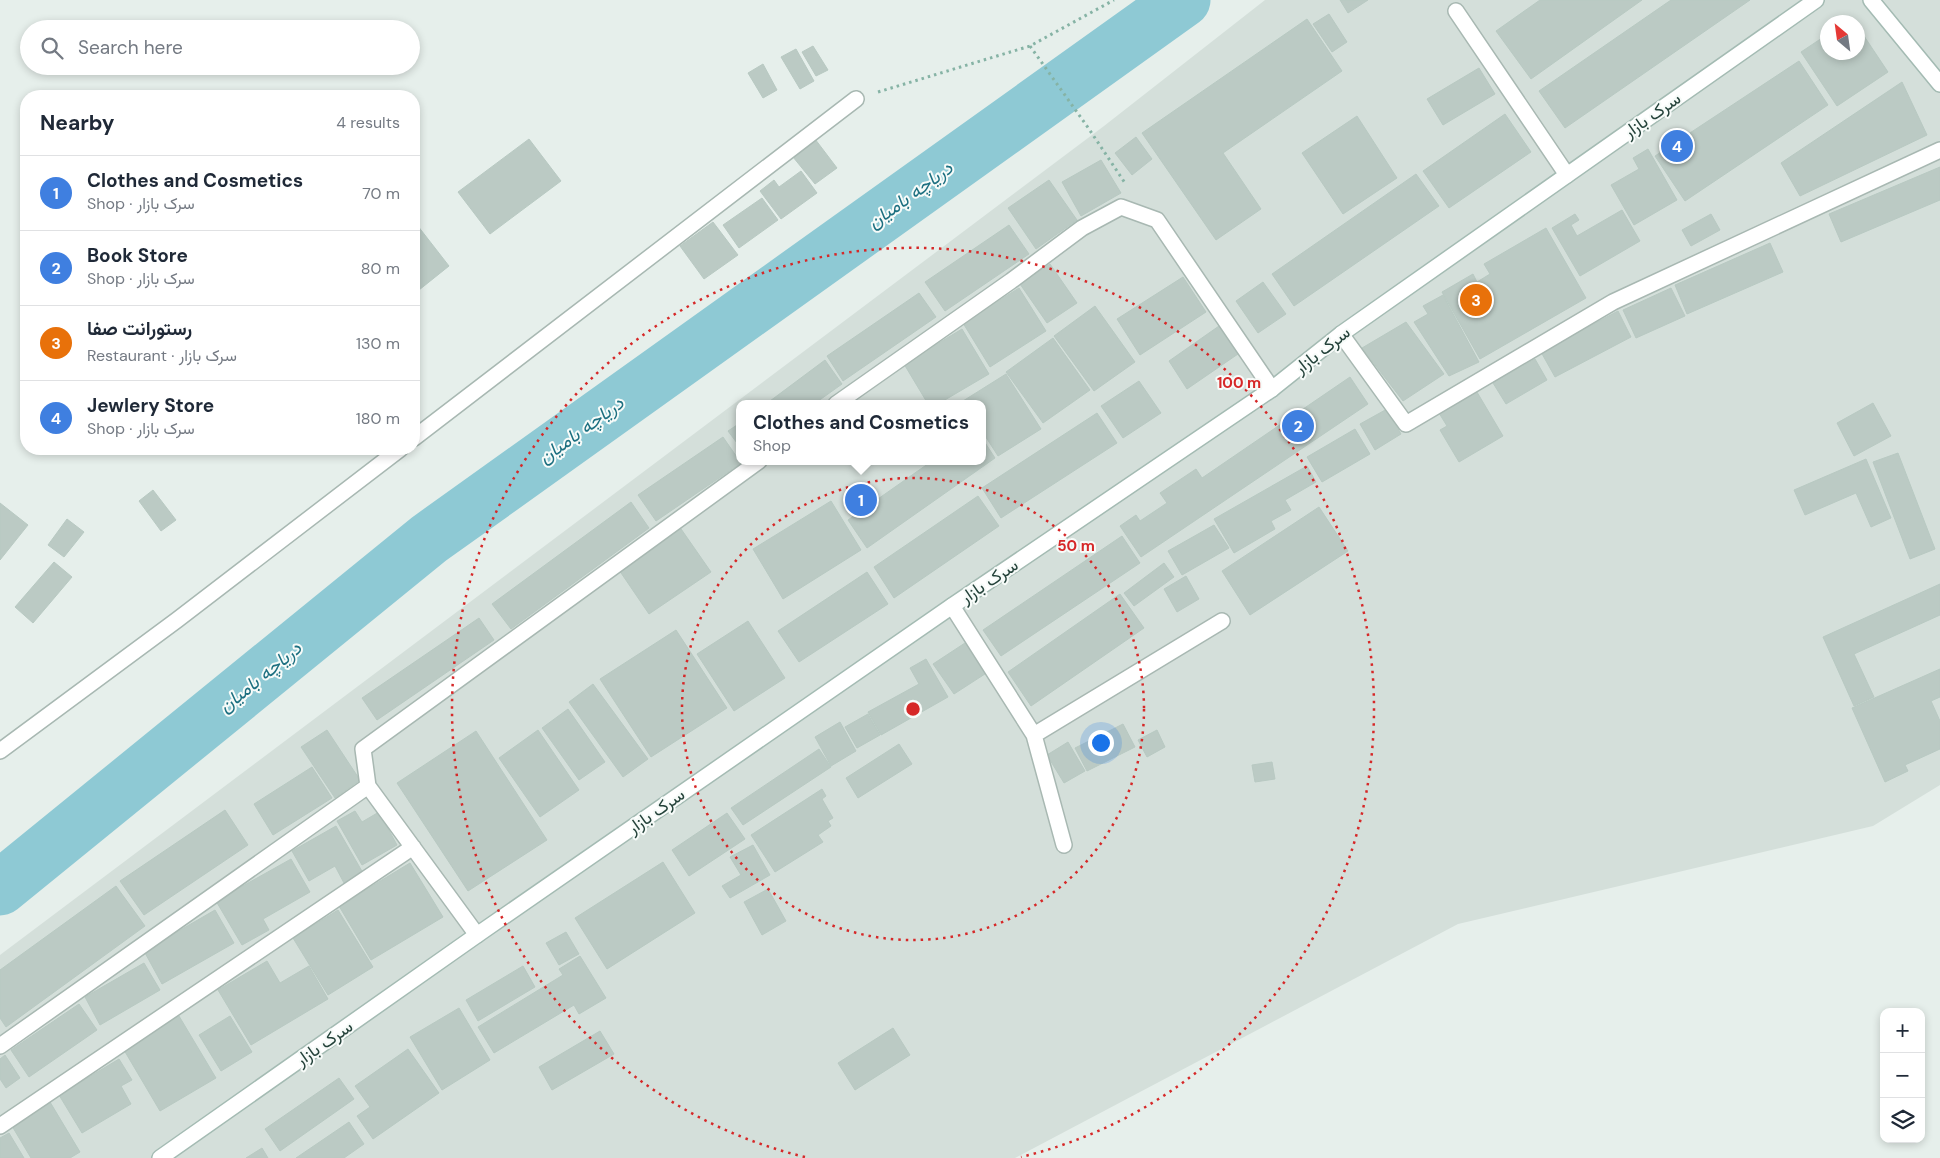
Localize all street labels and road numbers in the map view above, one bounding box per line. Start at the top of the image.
street label: سرک بازار [1618,86,1686,144]
street label: سرک بازار [1288,320,1355,380]
street label: سرک بازار [954,553,1023,610]
street label: سرک بازار [622,782,690,840]
street label: سرک بازار [290,1014,358,1072]

